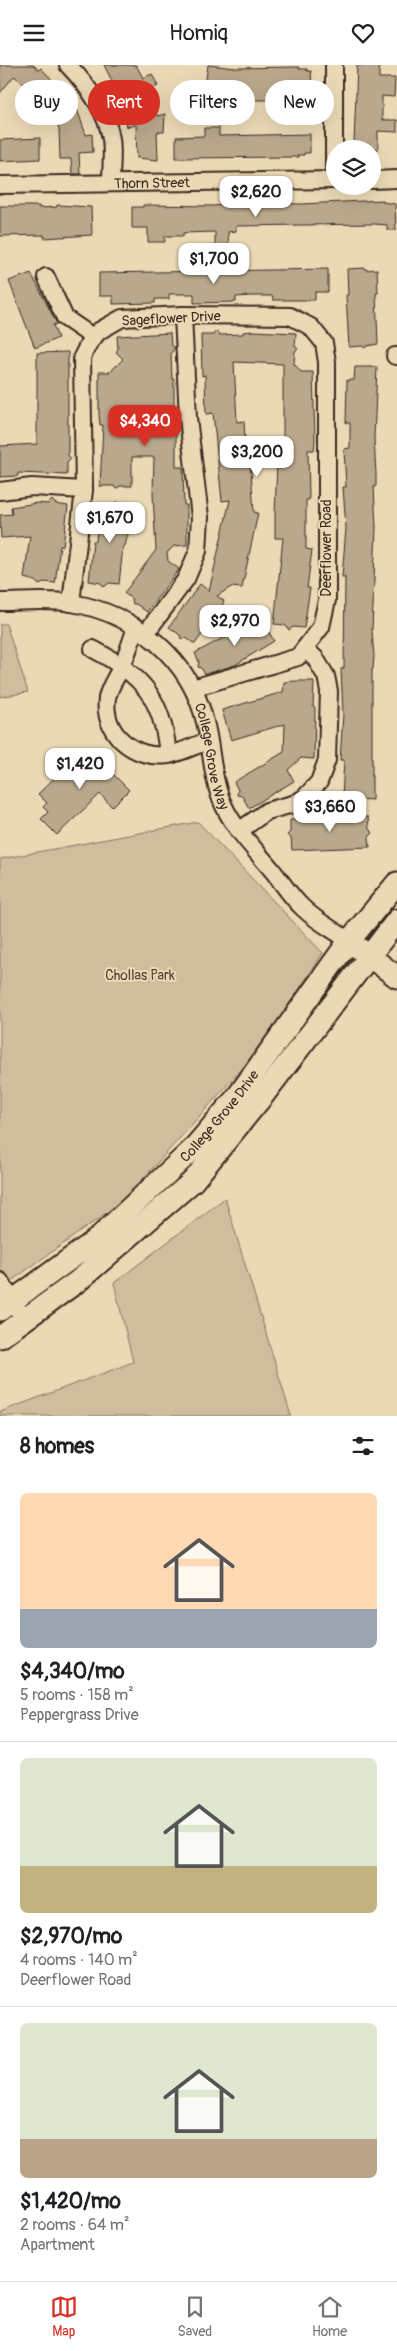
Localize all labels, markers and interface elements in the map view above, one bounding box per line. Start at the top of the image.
icon: menu [20,19,48,47]
text: Homiq [169,19,228,47]
icon: heart [349,19,377,47]
chip: Buy [15,80,78,125]
chip: Rent [88,80,160,125]
chip: Filters [170,80,255,125]
chip: New [265,80,334,125]
map controls [326,140,381,195]
button: layers [326,140,381,195]
street label: Thorn Street [114,174,190,192]
pin: $2,620 [215,175,297,218]
text: $2,620 [231,182,281,202]
pin: $1,700 [173,243,255,285]
text: $1,700 [189,249,239,269]
street label: Sageflower Drive [121,307,221,330]
pin: $4,340 [104,405,186,447]
text: $4,340 [119,411,171,431]
pin: $3,200 [216,435,298,478]
text: $3,200 [231,442,283,462]
street label: Deerflower Road [318,499,335,597]
pin: $1,670 [69,501,151,544]
text: $1,670 [86,508,134,528]
pin: $2,970 [194,605,276,647]
text: $2,970 [210,611,260,631]
street label: College Grove Way [191,701,232,813]
pin: $1,420 [39,747,121,790]
text: $1,420 [56,754,104,774]
pin: $3,660 [289,791,371,833]
text: $3,660 [304,797,356,817]
park label: Chollas Park [105,967,175,984]
street label: College Grove Drive [177,1067,263,1166]
icon: filters [349,1432,377,1460]
text: 8 homes [20,1433,94,1460]
icon: home [154,1525,244,1615]
text: $4,340/mo [20,1658,125,1685]
text: 5 rooms · 158 m² [20,1685,134,1705]
text: Peppergrass Drive [20,1705,139,1725]
icon: home [154,1791,244,1881]
text: $2,970/mo [20,1923,122,1950]
text: 4 rooms · 140 m² [20,1950,138,1970]
text: Deerflower Road [20,1970,131,1990]
icon: home [154,2056,244,2146]
text: $1,420/mo [20,2188,121,2215]
text: 2 rooms · 64 m² [20,2215,130,2235]
text: Apartment [20,2235,95,2255]
tab: Map [50,2293,78,2340]
tab: Saved [177,2293,212,2340]
tab: Home [312,2293,347,2340]

